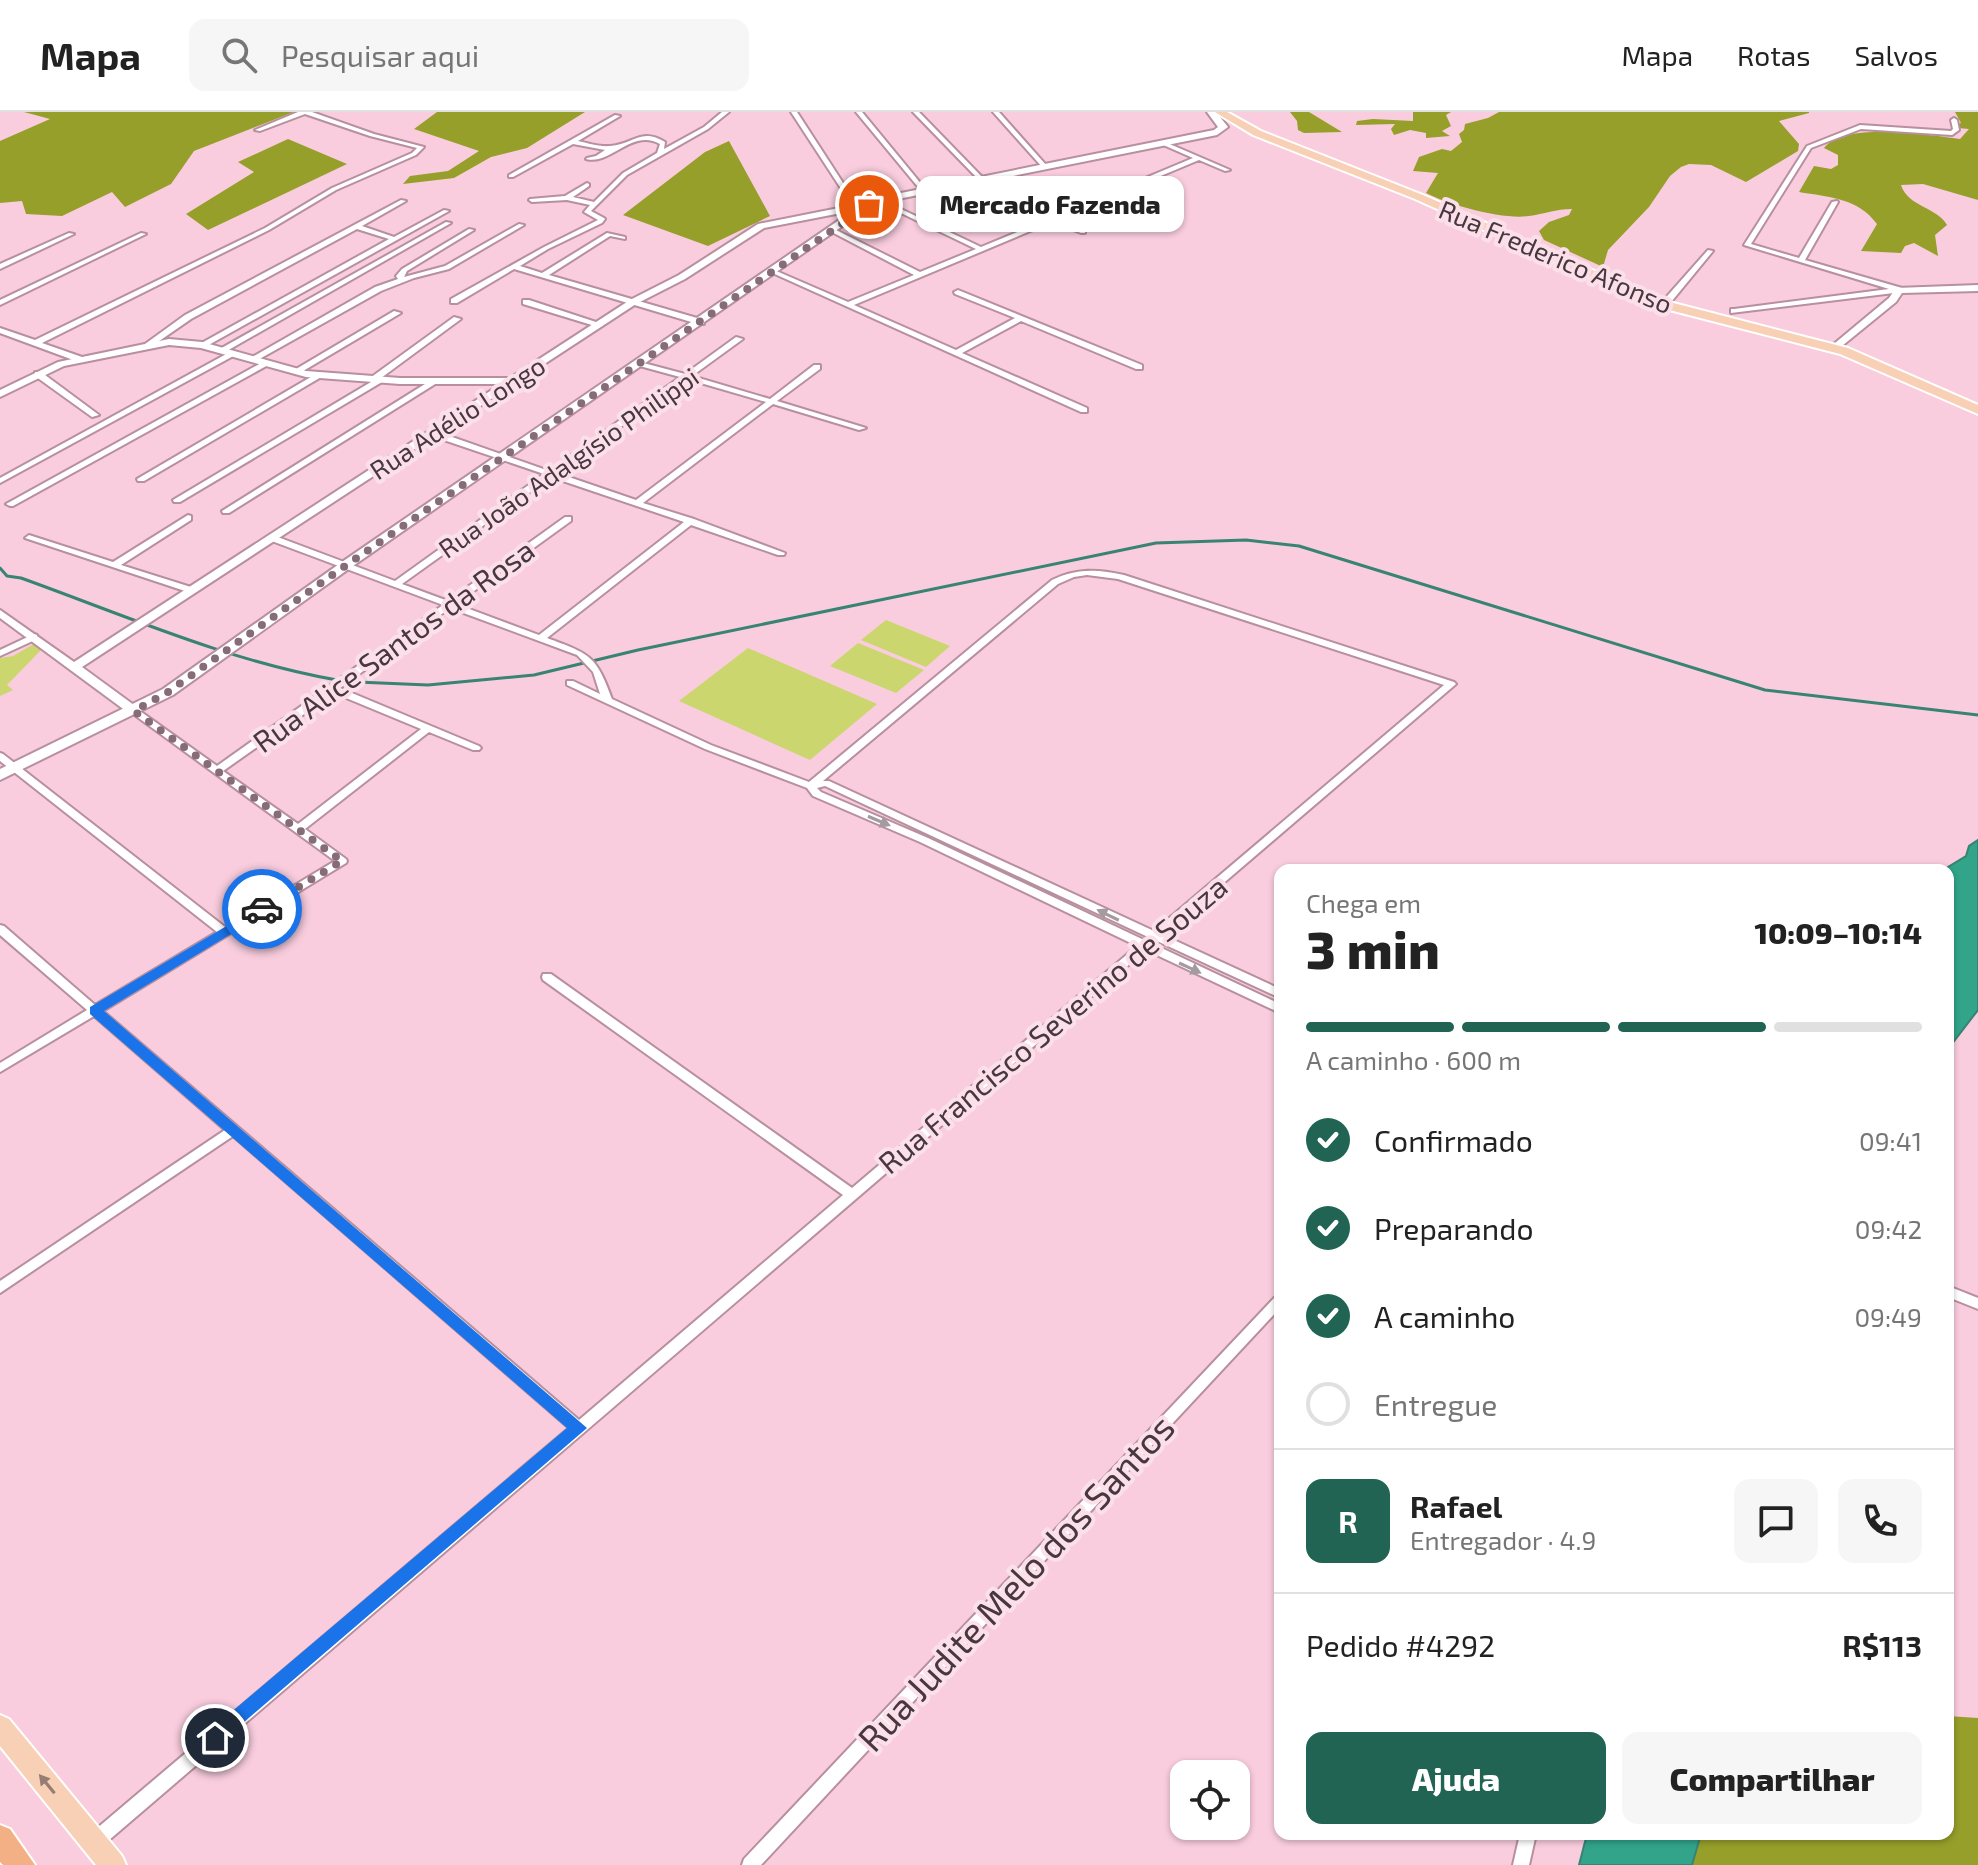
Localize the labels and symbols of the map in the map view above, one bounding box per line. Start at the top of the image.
pin [835,171,903,239]
callout: Mercado Fazenda [917,177,1185,233]
street label: Rua Frederico Afonso [1435,193,1677,319]
street label: Rua Adélio Longo [364,349,550,485]
street label: Rua João Adalgísio Philippi [432,360,704,564]
street label: Rua Alice Santos da Rosa [245,531,541,759]
one-way arrow [867,814,891,827]
street label: Rua Francisco Severino de Souza [870,868,1234,1180]
courier [222,869,302,949]
one-way arrow [1096,908,1119,921]
one-way arrow [1179,961,1202,975]
street label: Rua Judite Melo dos Santos [848,1405,1182,1759]
pin [181,1704,249,1772]
one-way arrow [39,1775,56,1795]

